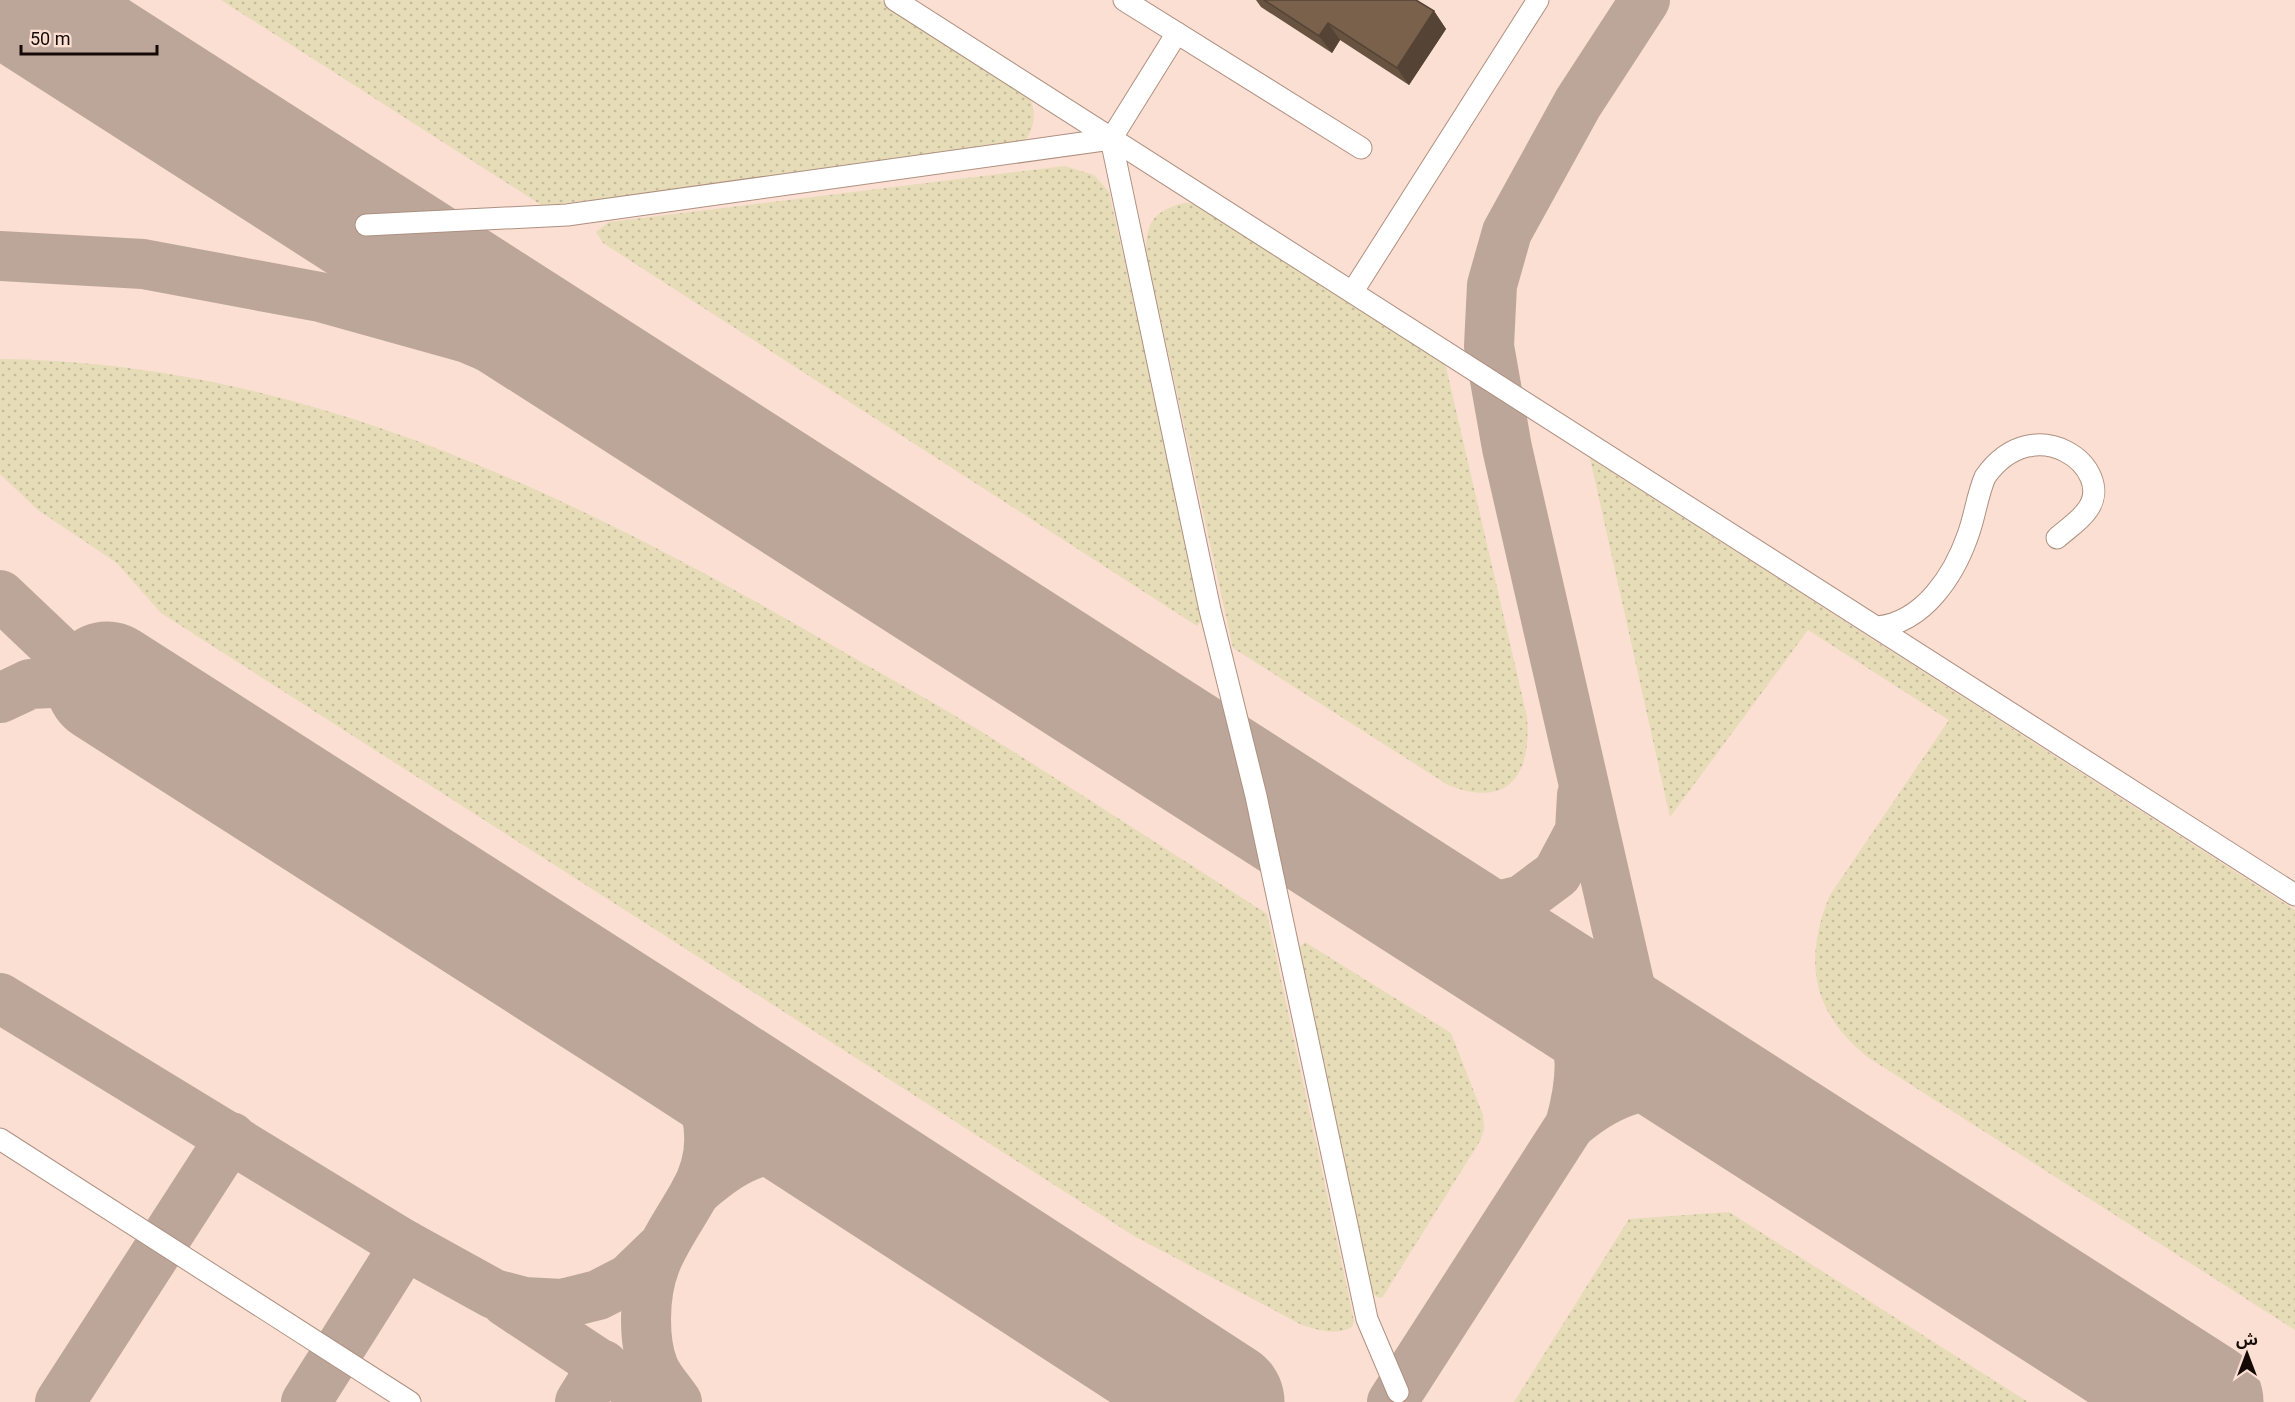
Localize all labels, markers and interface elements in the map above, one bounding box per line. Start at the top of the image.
scale bar [21,18,158,56]
text: 50 m [30,28,70,49]
north arrow [2217,1324,2277,1384]
text: ش [2236,1330,2258,1349]

